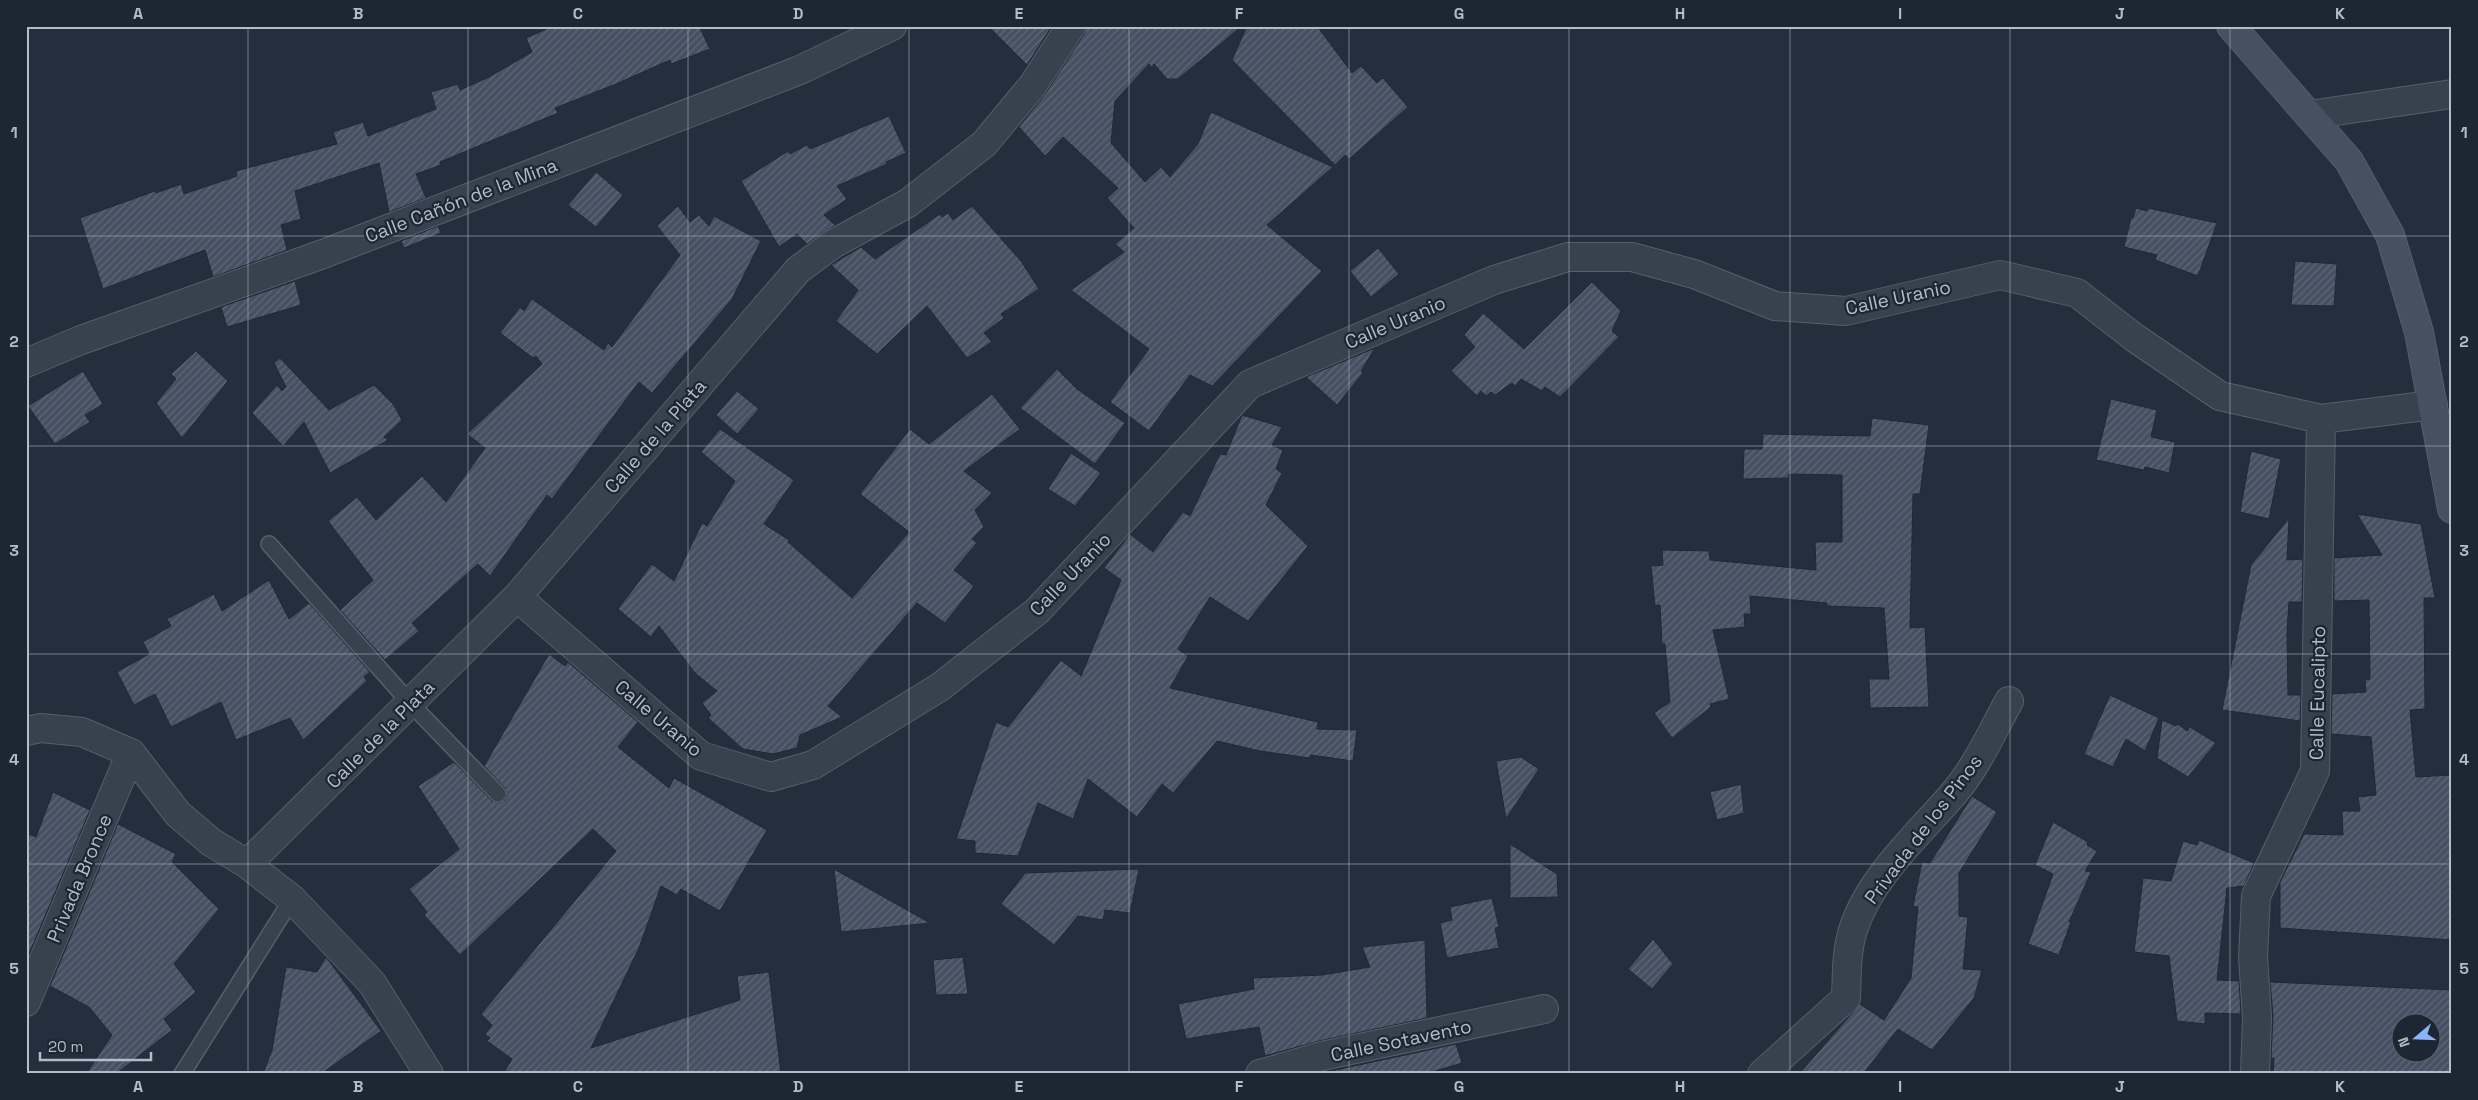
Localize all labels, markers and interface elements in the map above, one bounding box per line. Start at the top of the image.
text: A [133,3,143,24]
text: B [353,3,363,24]
text: C [573,3,583,24]
text: D [793,3,803,24]
text: E [1015,3,1024,24]
text: F [1235,3,1244,24]
text: G [1454,3,1464,24]
text: H [1675,3,1685,24]
text: I [1898,3,1902,24]
text: J [2115,3,2125,24]
text: K [2335,3,2345,24]
text: 1 [10,122,18,143]
text: 1 [2460,122,2468,143]
street label: Calle Cañón de la Mina [361,152,561,249]
street label: Calle Uranio [1843,274,1953,321]
street label: Calle Uranio [1341,290,1449,355]
text: 2 [9,331,19,352]
text: 2 [2459,331,2469,352]
street label: Calle de la Plata [599,374,712,499]
street label: Calle Uranio [1024,527,1117,622]
text: 3 [9,540,19,561]
text: 3 [2459,540,2469,561]
street label: Calle Eucalipto [2304,626,2331,760]
street label: Calle Uranio [610,674,708,762]
street label: Calle de la Plata [321,675,440,794]
text: 4 [9,749,19,770]
street label: Privada de los Pinos [1859,749,1988,909]
text: 4 [2459,749,2469,770]
street label: Privada Bronce [41,810,118,946]
text: 5 [9,958,19,979]
text: 5 [2459,958,2469,979]
north arrow [2390,1012,2440,1062]
street label: Calle Sotavento [1328,1013,1474,1068]
scale bar [40,1030,151,1062]
text: N [2394,1035,2414,1050]
text: 20 m [48,1037,83,1056]
text: A [133,1076,143,1097]
text: B [353,1076,363,1097]
text: C [573,1076,583,1097]
text: D [793,1076,803,1097]
text: E [1015,1076,1024,1097]
text: F [1235,1076,1244,1097]
text: G [1454,1076,1464,1097]
text: H [1675,1076,1685,1097]
text: I [1898,1076,1902,1097]
text: J [2115,1076,2125,1097]
text: K [2335,1076,2345,1097]

